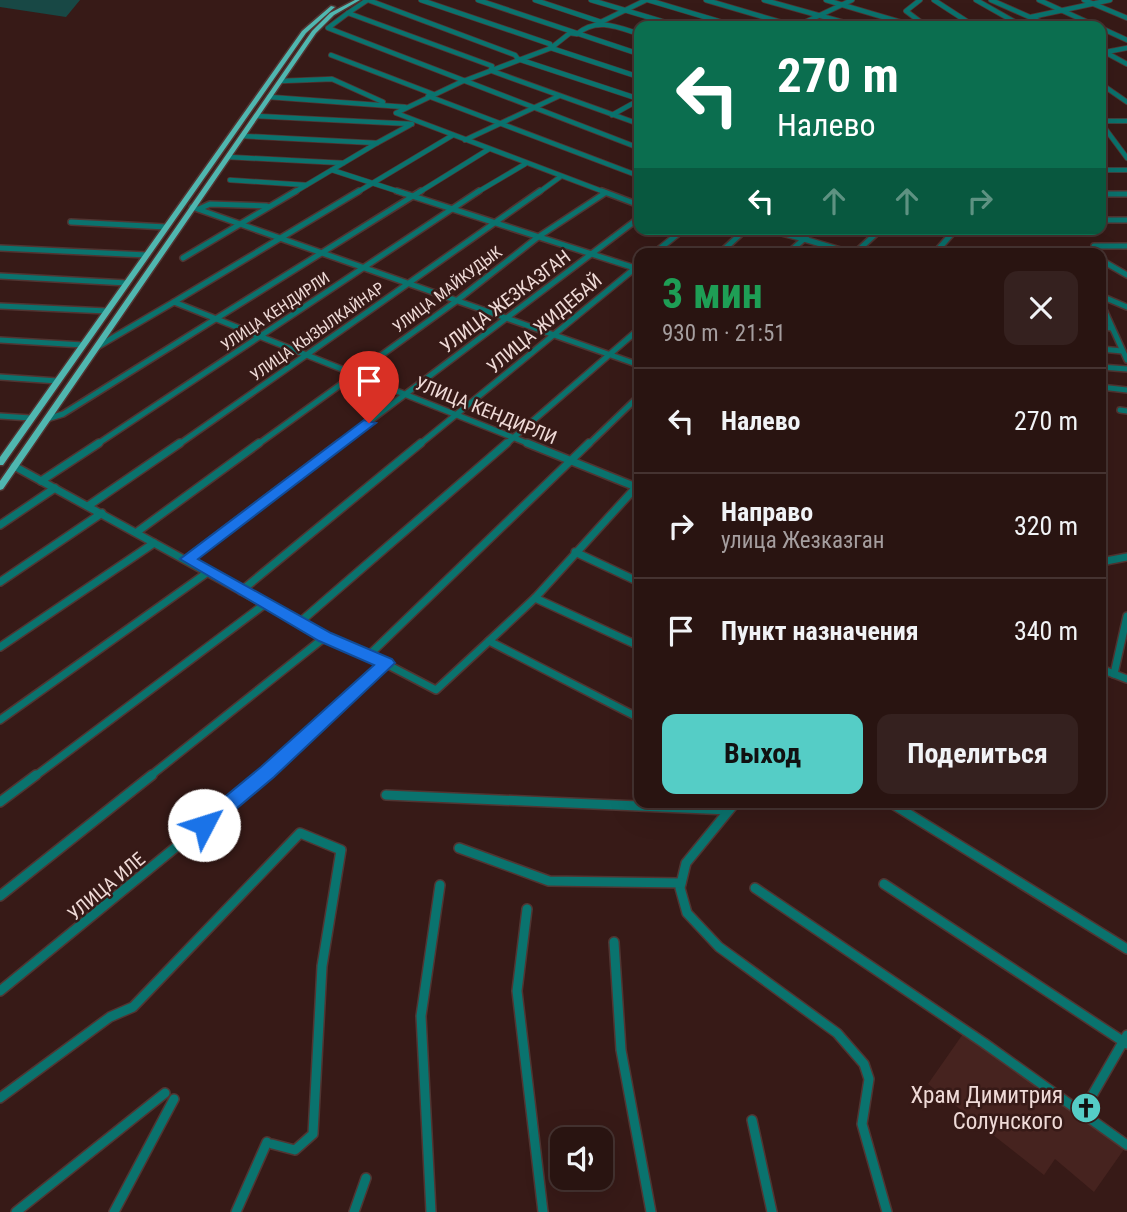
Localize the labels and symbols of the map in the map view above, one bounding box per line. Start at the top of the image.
street label: УЛИЦА МАЙКУДЫК [389,242,506,337]
street label: УЛИЦА ЖЕЗКАЗГАН [436,245,575,358]
street label: УЛИЦА КЕНДИРЛИ [217,268,333,355]
street label: УЛИЦА ЖИДЕБАЙ [482,269,607,378]
street label: УЛИЦА КЫЗЫЛКАЙНАР [247,278,388,385]
pin [339,351,399,423]
street label: УЛИЦА КЕНДИРЛИ [412,372,560,449]
position arrow [167,788,241,862]
street label: УЛИЦА ИЛЕ [63,847,150,925]
place label: Храм Димитрия Солунского [910,1082,1063,1135]
church icon: Храм Димитрия Солунского [1069,1091,1103,1125]

